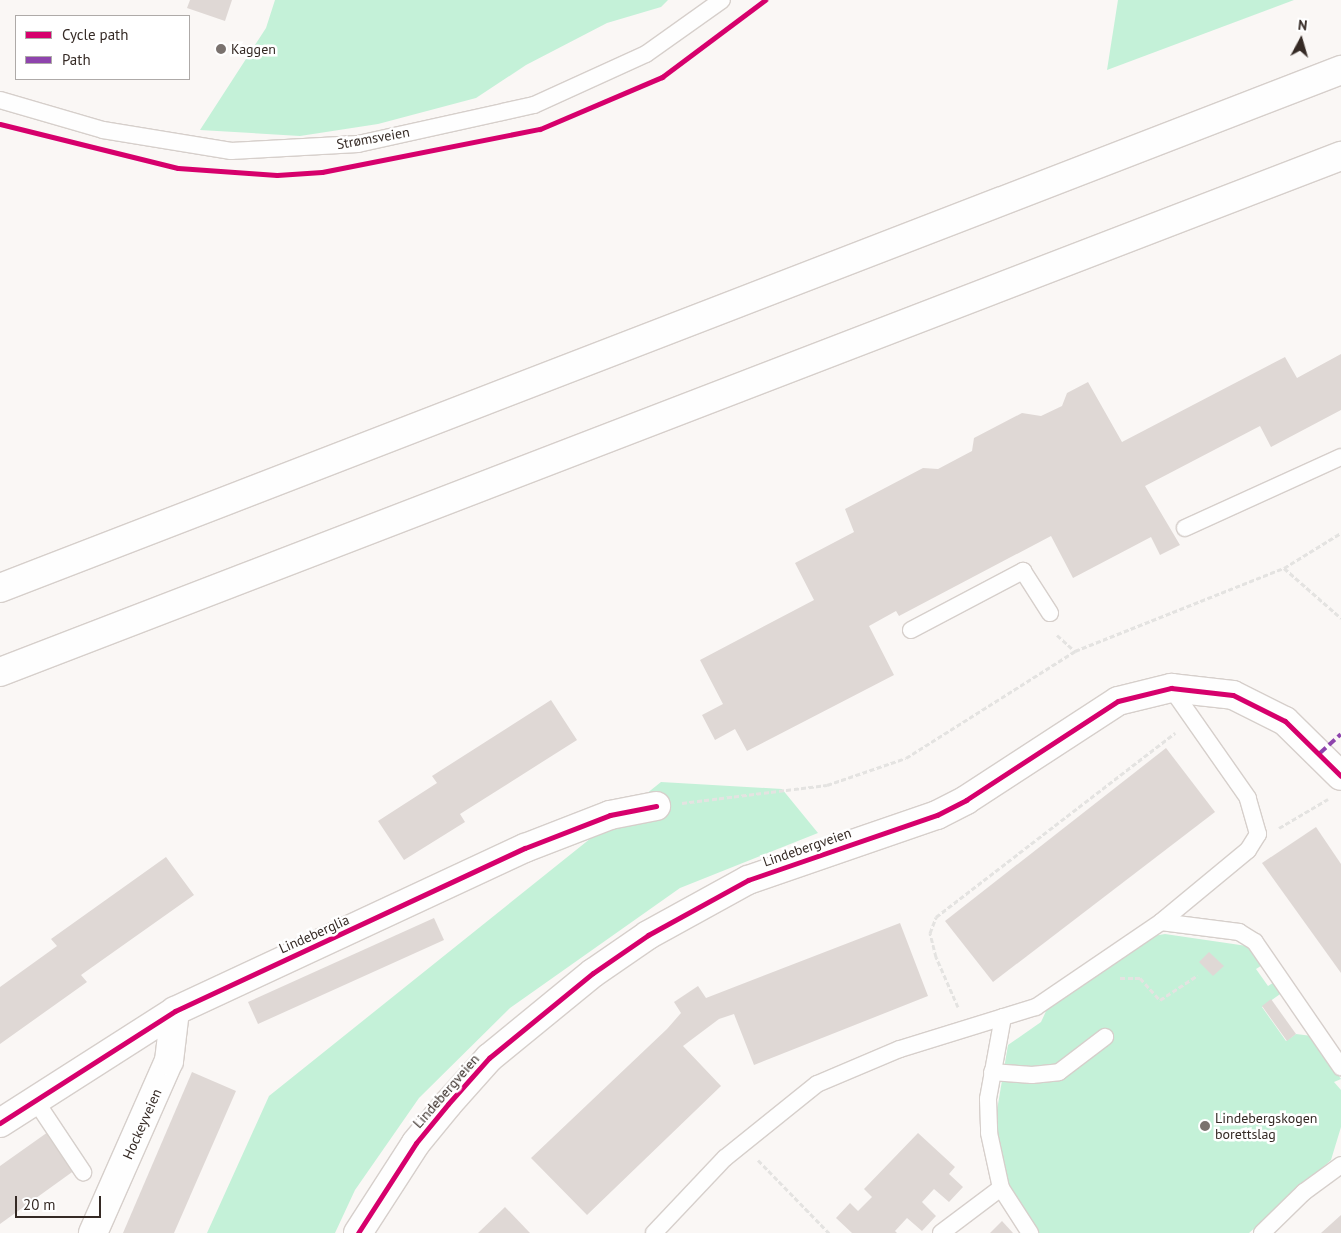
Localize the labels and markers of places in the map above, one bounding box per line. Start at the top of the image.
place label: Kaggen [231,41,276,57]
marker: Kaggen [215,43,227,55]
place label: Lindebergskogen borettslag [1215,1110,1317,1142]
marker: Lindebergskogen borettslag [1199,1120,1211,1132]

